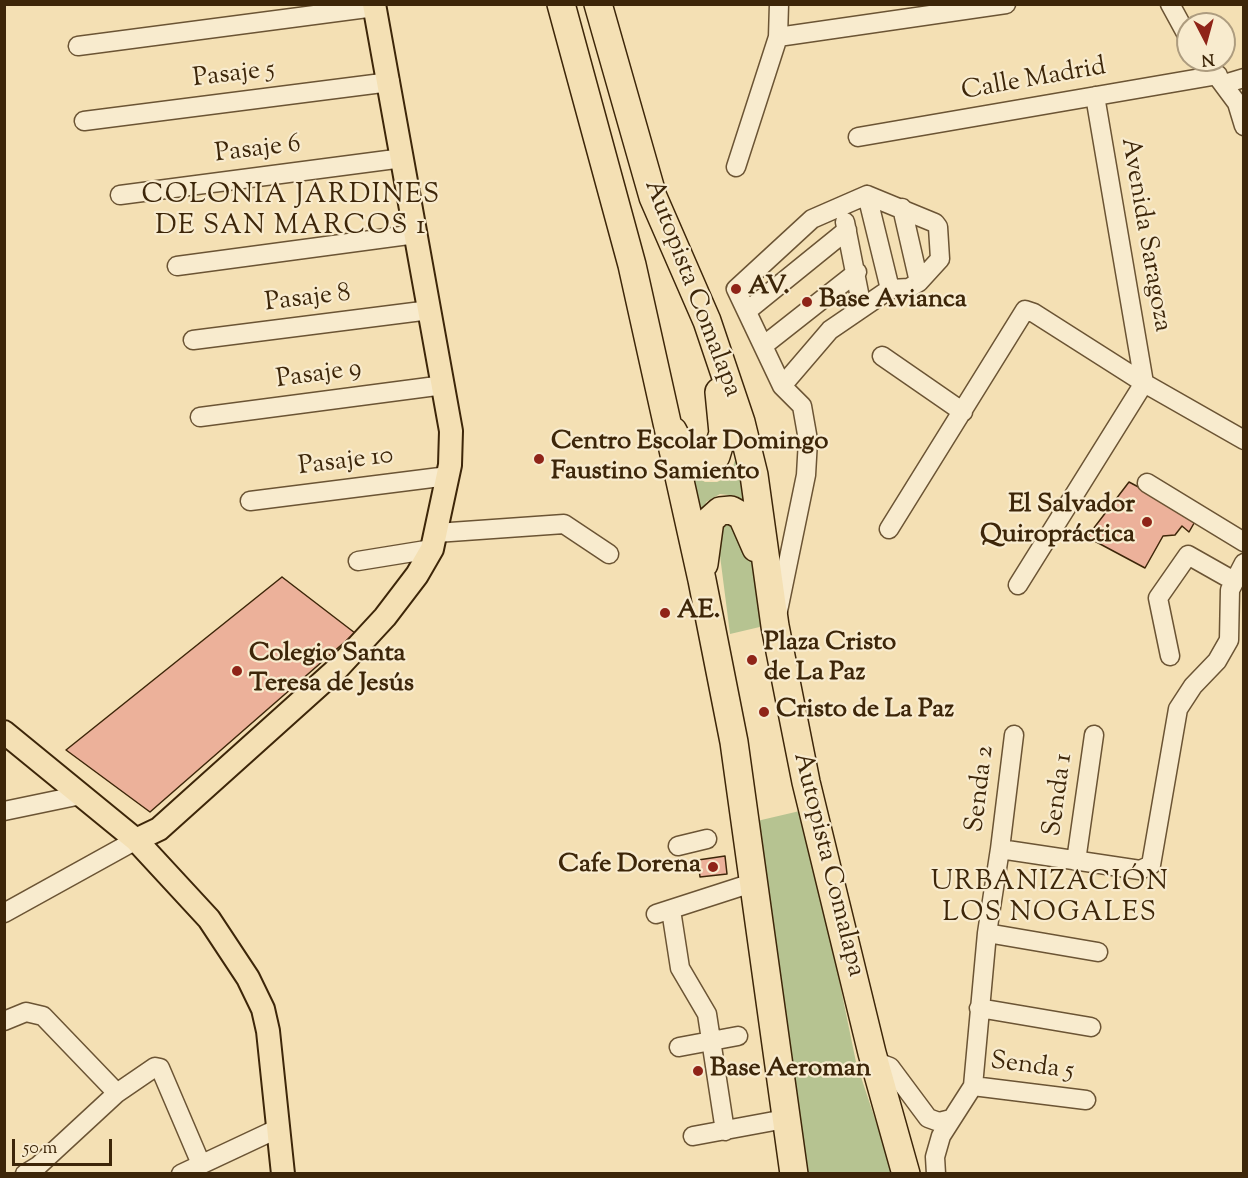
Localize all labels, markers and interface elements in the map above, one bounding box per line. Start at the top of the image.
north arrow [1176,12,1236,72]
text: N [1200,46,1215,71]
street label: Calle Madrid [959,53,1109,109]
street label: Pasaje 5 [191,56,277,96]
street label: Pasaje 6 [213,130,303,172]
street label: Avenida Saragoza [1112,135,1176,335]
street label: Autopista Comalapa [635,176,747,402]
district label: COLONIA JARDINES DE SAN MARCOS 1 [141,181,441,244]
place label: AV. [748,273,790,305]
street label: Pasaje 8 [263,279,353,321]
marker: AV. [729,282,743,296]
place label: Base Avianca [819,286,967,318]
marker: Base Avianca [800,295,814,309]
street label: Pasaje 9 [274,355,364,397]
place label: Centro Escolar Domingo Faustino Samiento [551,428,828,490]
street label: Pasaje 10 [297,442,395,484]
marker: Centro Escolar Domingo Faustino Samiento [532,452,546,466]
place label: El Salvador Quiropráctica [980,491,1135,552]
marker: El Salvador Quiropráctica [1140,515,1154,529]
place label: AE. [677,597,720,629]
marker: AE. [658,606,672,620]
place label: Plaza Cristo de La Paz [764,629,896,690]
place label: Colegio Santa Teresa de Jesús [249,640,414,702]
marker: Plaza Cristo de La Paz [745,653,759,667]
marker: Colegio Santa Teresa de Jesús [230,664,244,678]
place label: Cristo de La Paz [776,696,954,728]
marker: Cristo de La Paz [757,705,771,719]
street label: Senda 2 [961,744,1003,834]
street label: Autopista Comalapa [784,750,870,980]
street label: Senda 1 [1039,751,1081,839]
place label: Cafe Dorena [558,851,701,883]
marker: Cafe Dorena [706,860,720,874]
district label: URBANIZACIÓN LOS NOGALES [931,868,1169,931]
street label: Senda 5 [988,1047,1076,1089]
place label: Base Aeroman [710,1055,871,1087]
marker: Base Aeroman [691,1064,705,1078]
scale bar [15,1127,116,1165]
text: 50 m [23,1136,57,1162]

